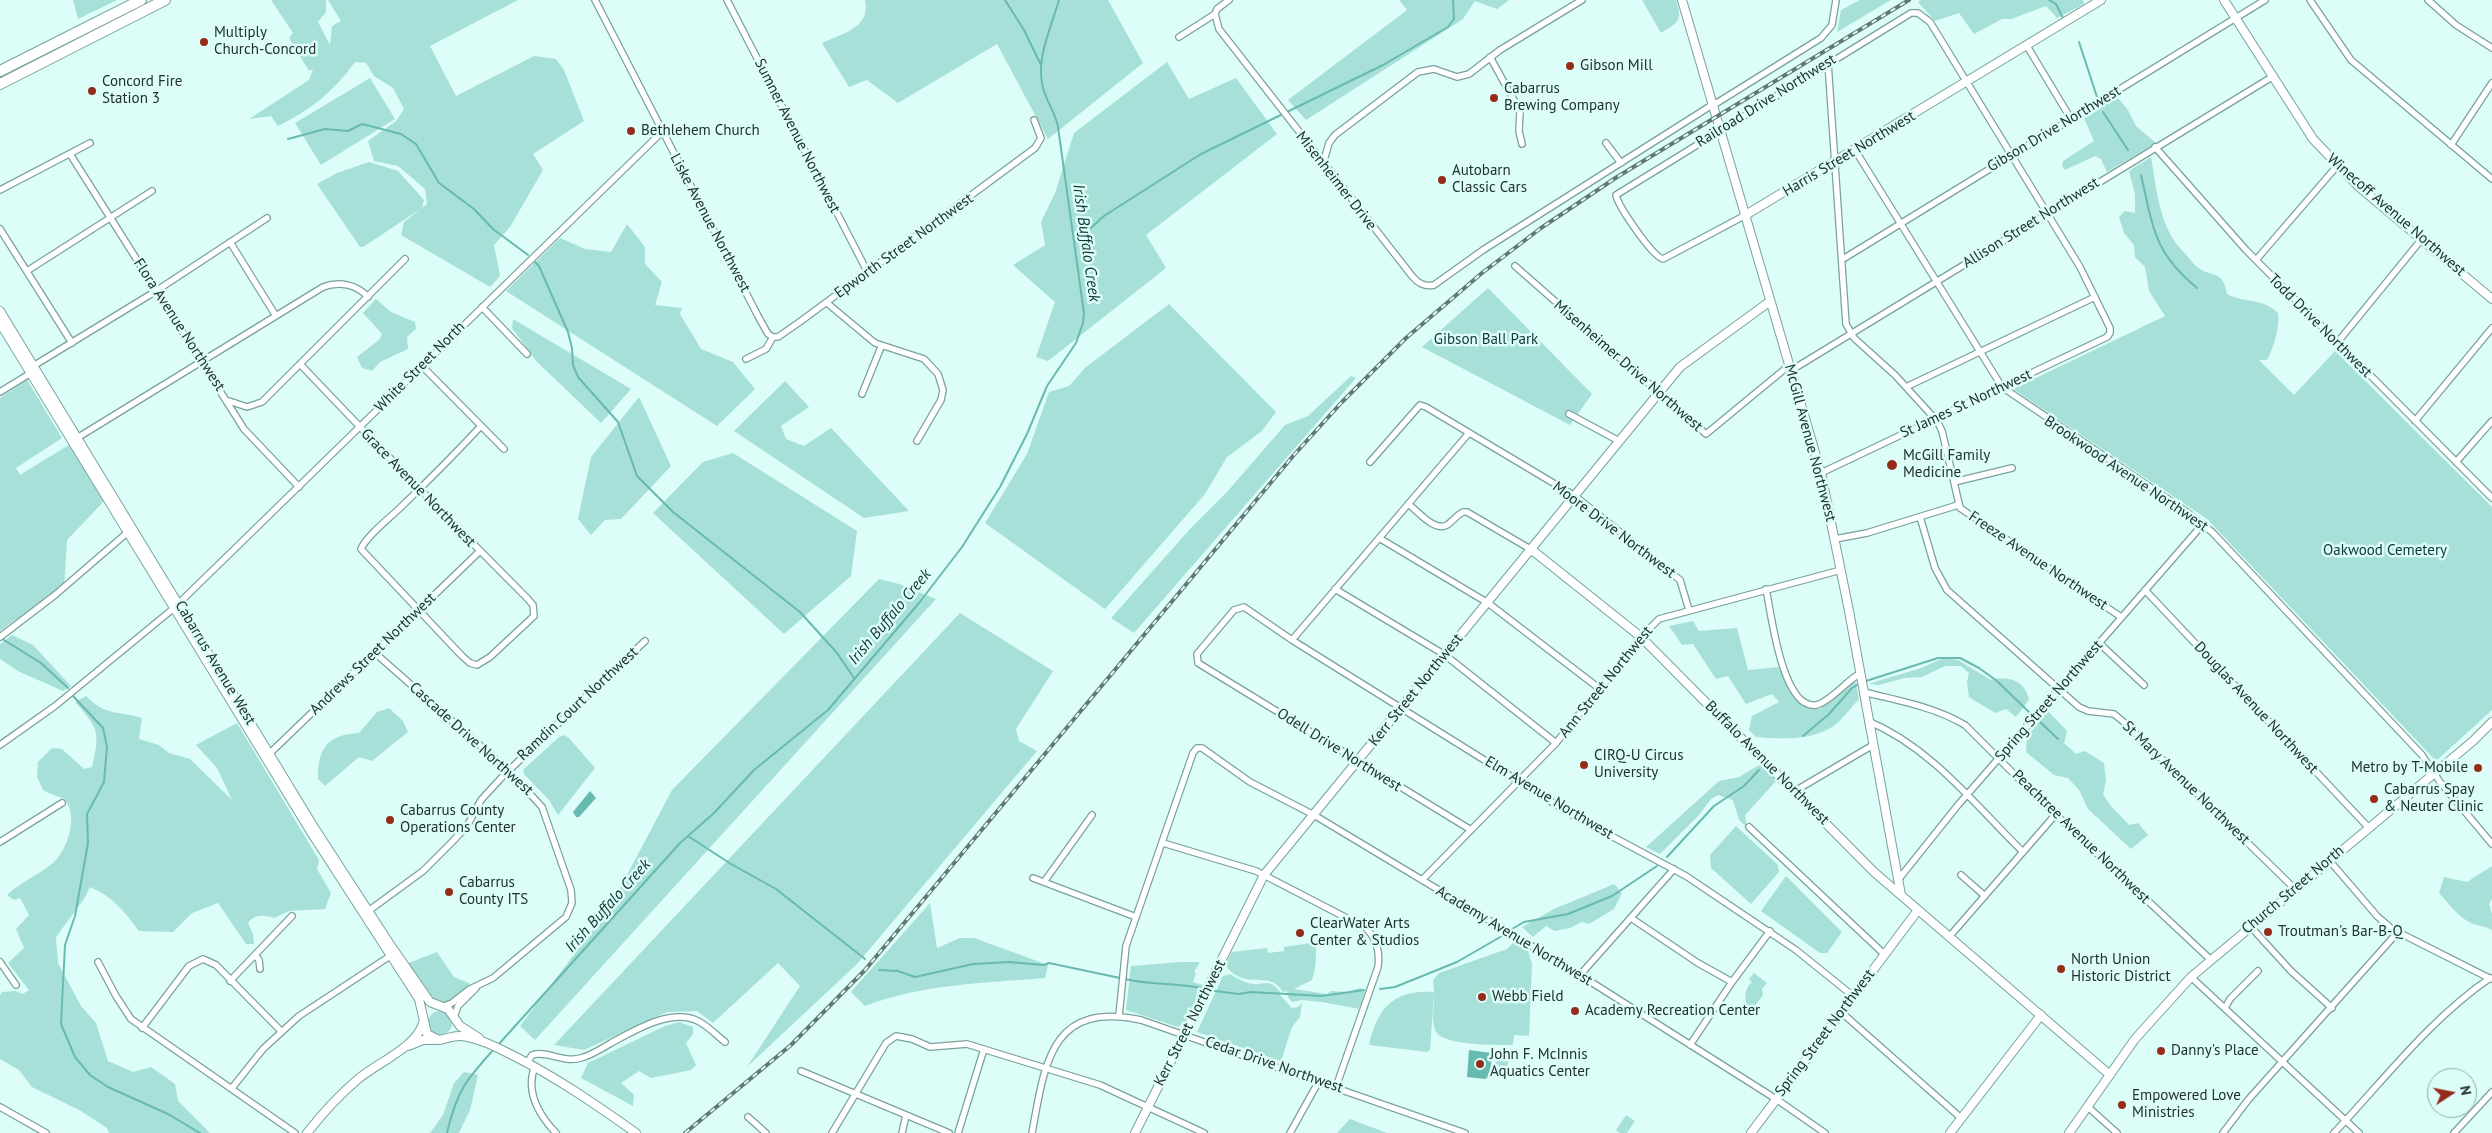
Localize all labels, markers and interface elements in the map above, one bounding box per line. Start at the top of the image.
place label: Multiply Church-Concord [214,24,316,59]
marker: Multiply Church-Concord [198,36,210,48]
street label: Railroad Drive Northwest [1693,51,1839,151]
street label: Sumner Avenue Northwest [750,56,844,216]
place label: Gibson Mill [1580,57,1653,75]
marker: Gibson Mill [1564,60,1576,72]
place label: Concord Fire Station 3 [102,73,182,108]
place label: Cabarrus Brewing Company [1504,80,1620,115]
street label: Gibson Drive Northwest [1984,82,2124,176]
marker: Concord Fire Station 3 [86,85,98,97]
marker: Cabarrus Brewing Company [1488,92,1500,104]
street label: Harris Street Northwest [1780,107,1918,201]
place label: Bethlehem Church [641,122,760,140]
marker: Bethlehem Church [625,125,637,137]
street label: Misenheimer Drive [1292,128,1380,234]
street label: Winecoff Avenue Northwest [2323,150,2469,280]
street label: Liske Avenue Northwest [666,151,754,295]
place label: Autobarn Classic Cars [1452,162,1527,197]
marker: Autobarn Classic Cars [1436,174,1448,186]
street label: Allison Street Northwest [1960,174,2102,272]
water label: Irish Buffalo Creek [1068,183,1104,303]
street label: Epworth Street Northwest [831,190,977,302]
street label: Flora Avenue Northwest [129,255,229,395]
street label: Todd Drive Northwest [2264,270,2376,382]
street label: Misenheimer Drive Northwest [1550,296,1706,436]
street label: White Street North [371,318,469,416]
park label: Gibson Ball Park [1434,331,1538,349]
street label: McGill Avenue Northwest [1780,362,1840,524]
street label: St James St Northwest [1897,366,2035,442]
street label: Brookwood Avenue Northwest [2041,412,2211,536]
street label: Grace Avenue Northwest [357,425,479,551]
place label: McGill Family Medicine [1903,447,1990,482]
marker: McGill Family Medicine [1885,458,1899,472]
street label: Moore Drive Northwest [1549,478,1679,582]
street label: Freeze Avenue Northwest [1965,508,2111,614]
park label: Oakwood Cemetery [2323,542,2447,560]
water label: Irish Buffalo Creek [844,565,936,669]
street label: Andrews Street Northwest [306,589,440,719]
street label: Cabarrus Avenue West [171,598,259,728]
street label: Ann Street Northwest [1555,623,1657,741]
street label: Kerr Street Northwest [1365,630,1467,750]
street label: Spring Street Northwest [1991,637,2107,765]
street label: Douglas Avenue Northwest [2190,638,2322,778]
street label: Ramdin Court Northwest [514,643,642,765]
street label: Cascade Drive Northwest [405,679,537,799]
street label: Buffalo Avenue Northwest [1701,697,1833,829]
street label: Odell Drive Northwest [1274,704,1404,796]
street label: St Mary Avenue Northwest [2119,717,2253,849]
place label: CIRQ-U Circus University [1594,747,1683,782]
street label: Elm Avenue Northwest [1482,753,1616,843]
marker: CIRQ-U Circus University [1578,759,1590,771]
place label: Metro by T-Mobile [2351,759,2468,777]
marker: Metro by T-Mobile [2472,762,2484,774]
street label: Peachtree Avenue Northwest [2008,766,2154,908]
place label: Cabarrus Spay & Neuter Clinic [2384,781,2484,816]
marker: Cabarrus Spay & Neuter Clinic [2368,793,2380,805]
place label: Cabarrus County Operations Center [400,802,516,837]
marker: Cabarrus County Operations Center [384,814,396,826]
street label: Church Street North [2238,842,2348,938]
water label: Irish Buffalo Creek [561,855,655,957]
place label: Cabarrus County ITS [459,874,528,909]
street label: Academy Avenue Northwest [1432,882,1596,990]
marker: Cabarrus County ITS [443,886,455,898]
place label: ClearWater Arts Center & Studios [1310,915,1419,950]
place label: Troutman's Bar-B-Q [2278,923,2403,941]
marker: Troutman's Bar-B-Q [2262,926,2274,938]
marker: ClearWater Arts Center & Studios [1294,927,1306,939]
place label: North Union Historic District [2071,951,2170,986]
street label: Kerr Street Northwest [1150,957,1230,1089]
marker: North Union Historic District [2055,963,2067,975]
street label: Spring Street Northwest [1771,966,1879,1100]
place label: Webb Field [1492,988,1563,1006]
marker: Webb Field [1476,991,1488,1003]
place label: Academy Recreation Center [1585,1002,1760,1020]
marker: Academy Recreation Center [1569,1005,1581,1017]
street label: Cedar Drive Northwest [1203,1033,1345,1097]
place label: Danny's Place [2171,1042,2259,1060]
marker: Danny's Place [2155,1045,2167,1057]
place label: John F. McInnis Aquatics Center [1490,1046,1590,1081]
marker: John F. McInnis Aquatics Center [1474,1058,1486,1070]
north arrow [2427,1068,2477,1118]
text: N [2456,1084,2475,1097]
place label: Empowered Love Ministries [2132,1087,2241,1122]
marker: Empowered Love Ministries [2116,1099,2128,1111]

